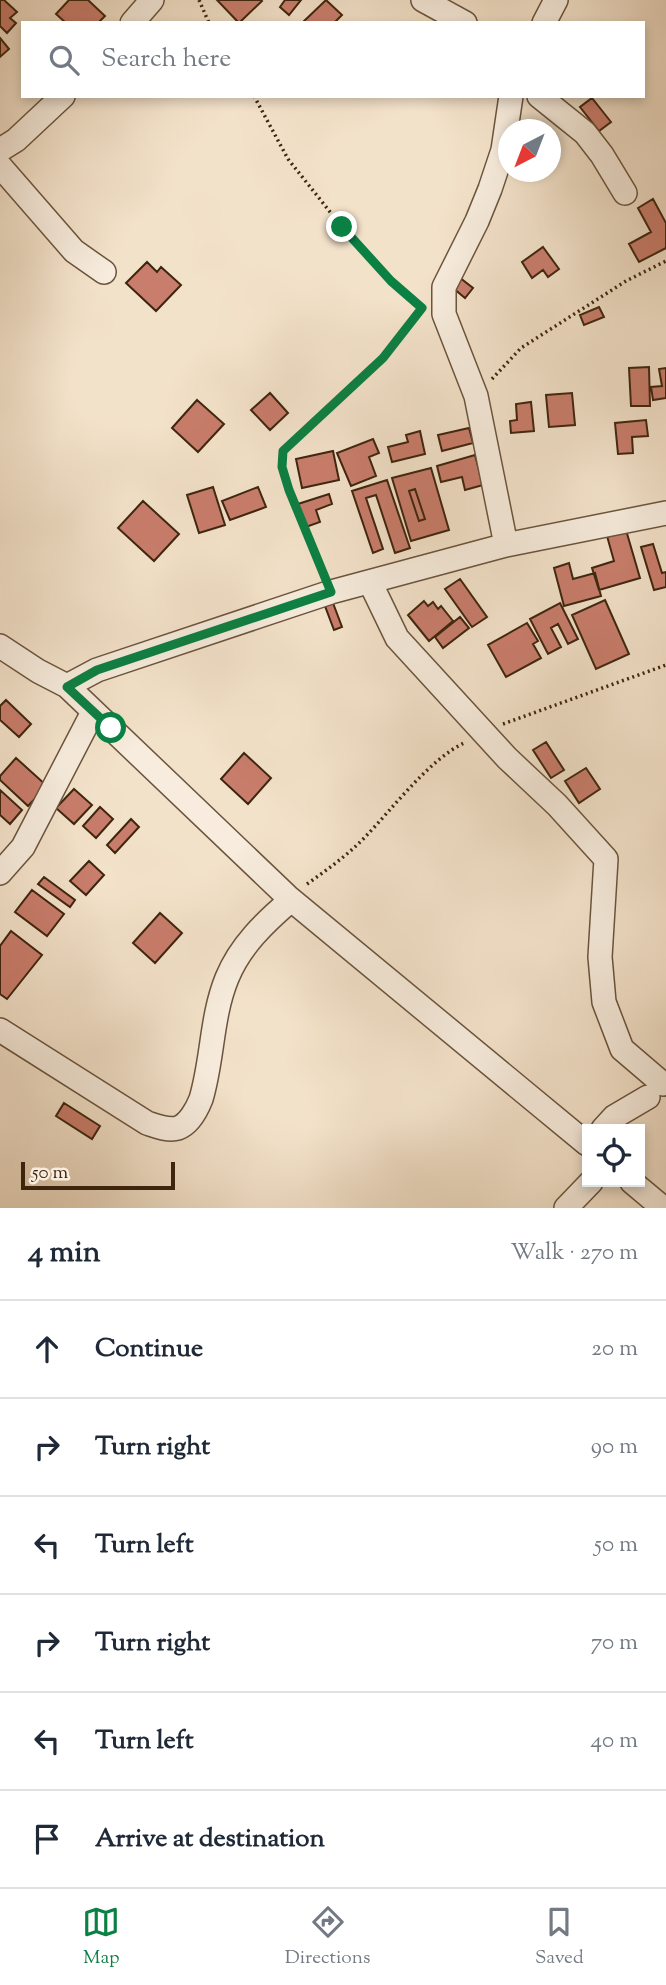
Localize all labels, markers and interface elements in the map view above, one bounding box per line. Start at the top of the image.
search box [21,21,645,98]
icon: search [45,41,83,79]
text: Search here [101,41,231,78]
north arrow [498,119,561,182]
route end [326,211,357,242]
route start [95,712,126,743]
map controls [582,1124,645,1187]
button: locate [582,1124,645,1187]
scale bar [21,1159,175,1191]
text: 50 m [32,1160,68,1187]
text: 4 min [28,1232,101,1275]
text: Walk · 270 m [510,1237,638,1270]
icon: ahead [28,1330,66,1368]
text: Continue [95,1331,203,1368]
text: 20 m [591,1333,638,1366]
icon: right [28,1428,66,1466]
text: Turn right [95,1429,210,1466]
text: 90 m [591,1431,638,1464]
icon: left [28,1526,66,1564]
text: Turn left [95,1527,194,1564]
text: 50 m [594,1529,638,1562]
icon: right [28,1624,66,1662]
text: Turn right [95,1625,210,1662]
text: 70 m [591,1627,638,1660]
icon: left [28,1722,66,1760]
text: Turn left [95,1723,194,1760]
text: 40 m [591,1725,638,1758]
icon: arrive [28,1820,66,1858]
text: Arrive at destination [95,1821,325,1858]
tab: Map [82,1903,120,1972]
tab: Directions [285,1903,370,1972]
tab: Saved [535,1903,584,1972]

